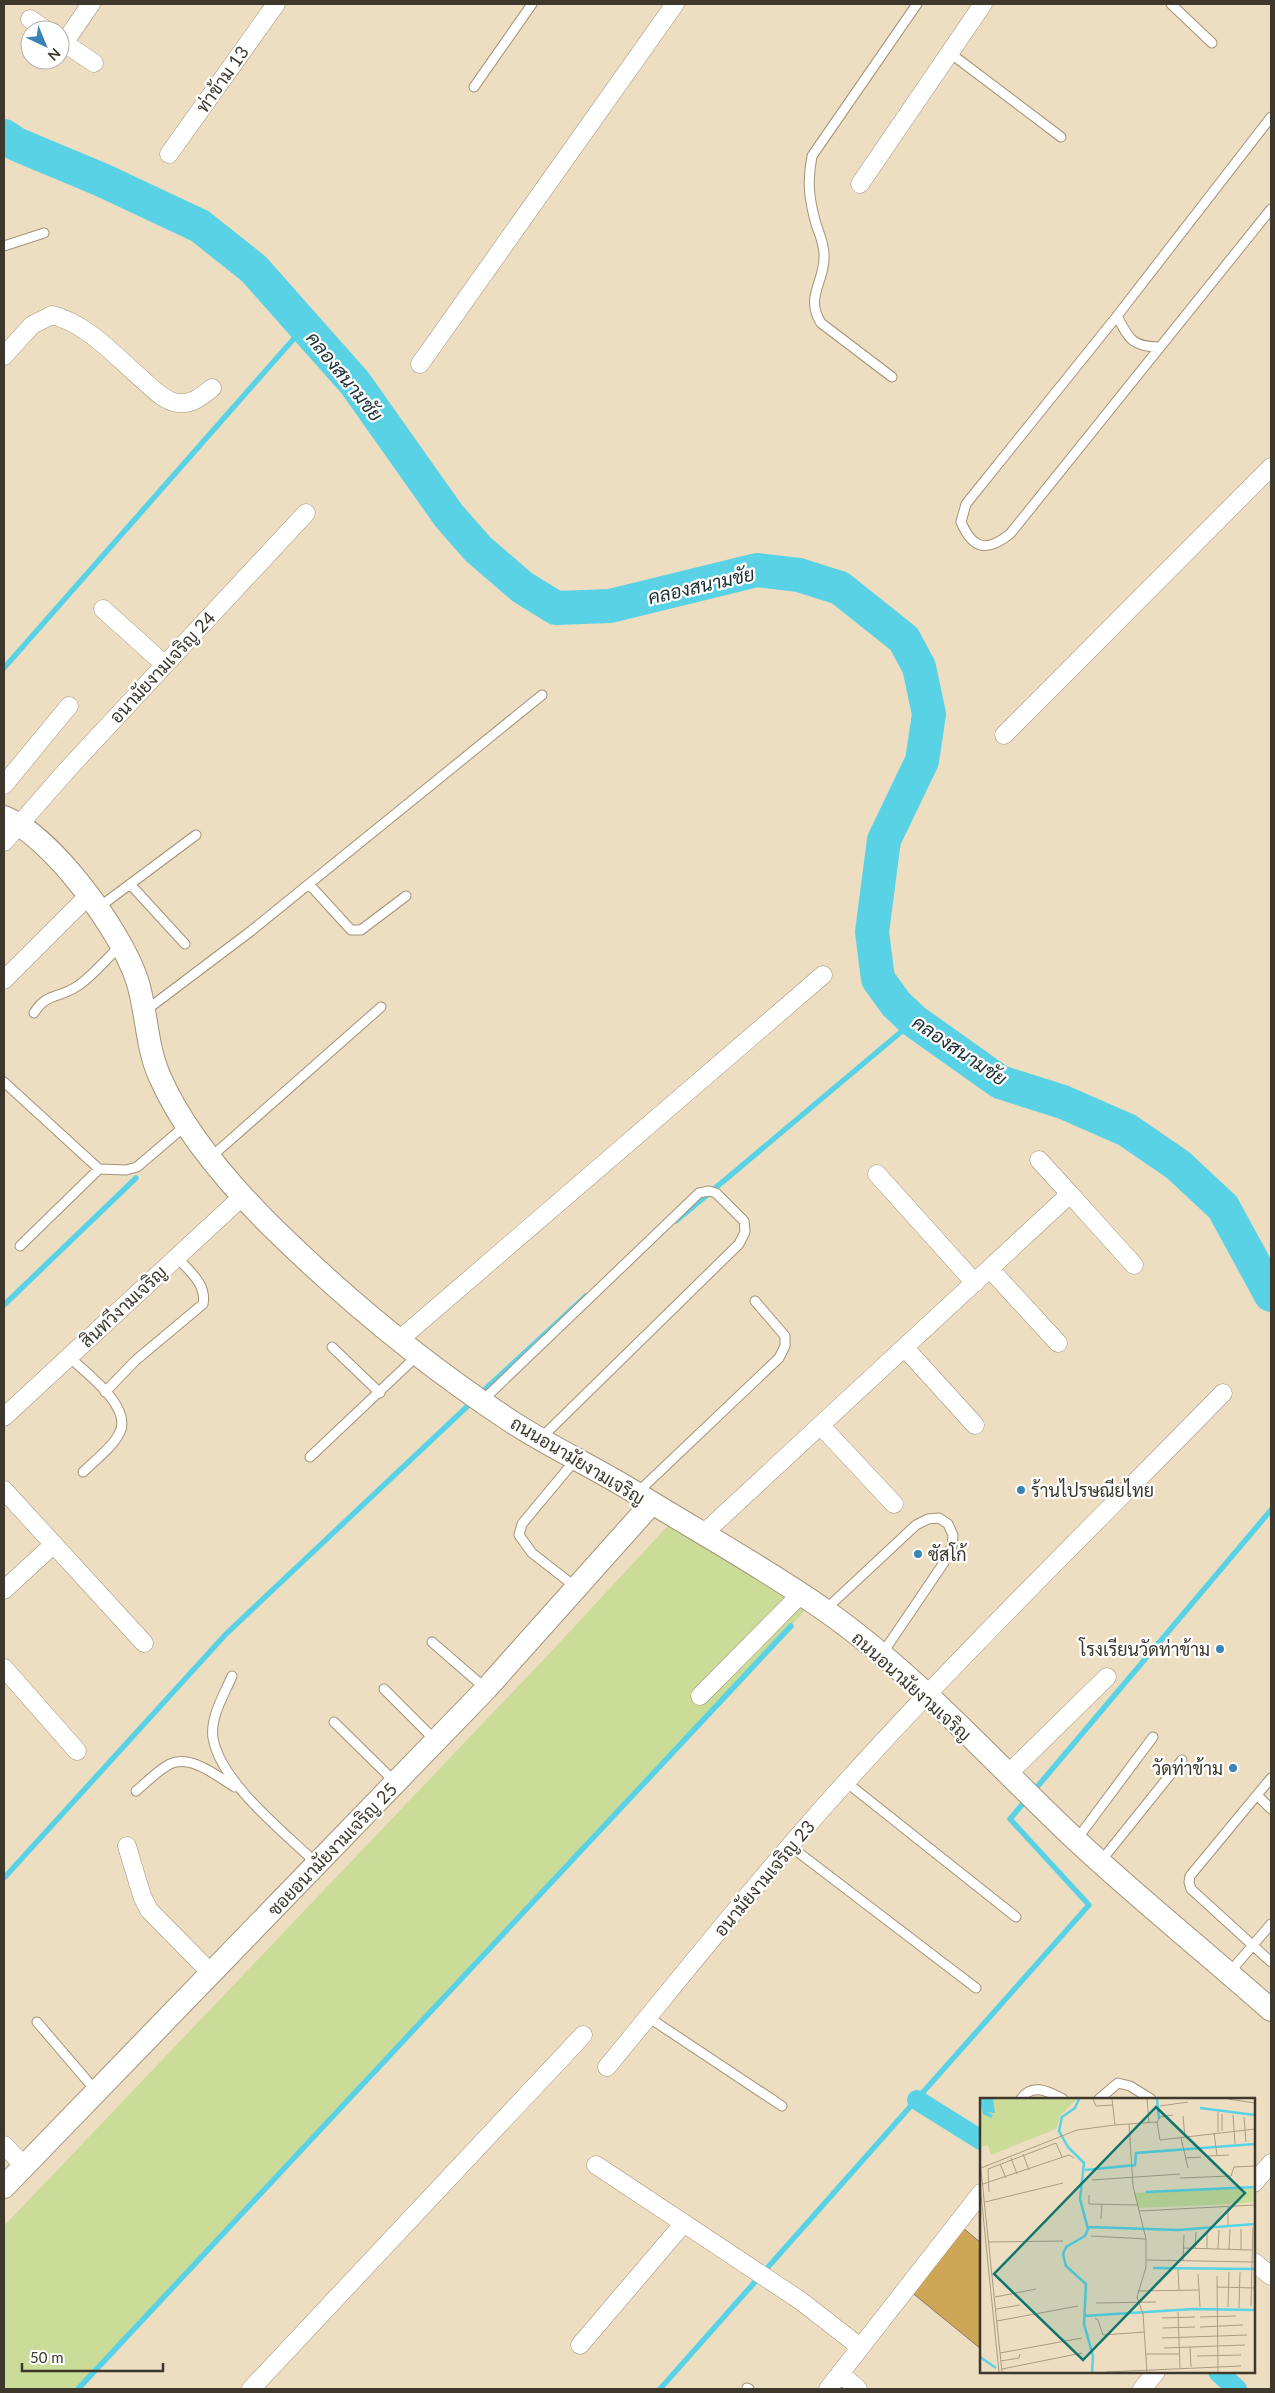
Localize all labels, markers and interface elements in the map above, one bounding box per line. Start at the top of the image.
north arrow [20,20,70,70]
street label: ท่าข้าม 13 [191,41,253,117]
text: N [45,45,64,65]
water label: คลองสนามชัย [302,327,388,426]
water label: คลองสนามชัย [645,562,757,608]
street label: อนามัยงามเจริญ 24 [105,607,220,728]
water label: คลองสนามชัย [909,1010,1012,1090]
street label: สินทวีงามเจริญ [75,1260,171,1352]
street label: ถนนอนามัยงามเจริญ [506,1411,649,1510]
place label: ร้านไปรษณียไทย [1031,1478,1154,1501]
marker: ร้านไปรษณียไทย [1015,1484,1027,1496]
place label: ซัสโก้ [928,1542,968,1565]
marker: ซัสโก้ [912,1548,924,1560]
street label: ถนนอนามัยงามเจริญ [847,1627,976,1746]
place label: โรงเรียนวัดท่าข้าม [1078,1637,1210,1660]
marker: โรงเรียนวัดท่าข้าม [1214,1643,1226,1655]
place label: วัดท่าข้าม [1152,1757,1223,1779]
marker: วัดท่าข้าม [1227,1762,1239,1774]
street label: ซอยอนามัยงามเจริญ 25 [263,1778,402,1921]
street label: อนามัยงามเจริญ 23 [709,1815,820,1941]
inset map [980,2098,1255,2373]
scale bar [22,2340,164,2372]
text: 50 m [30,2348,64,2366]

